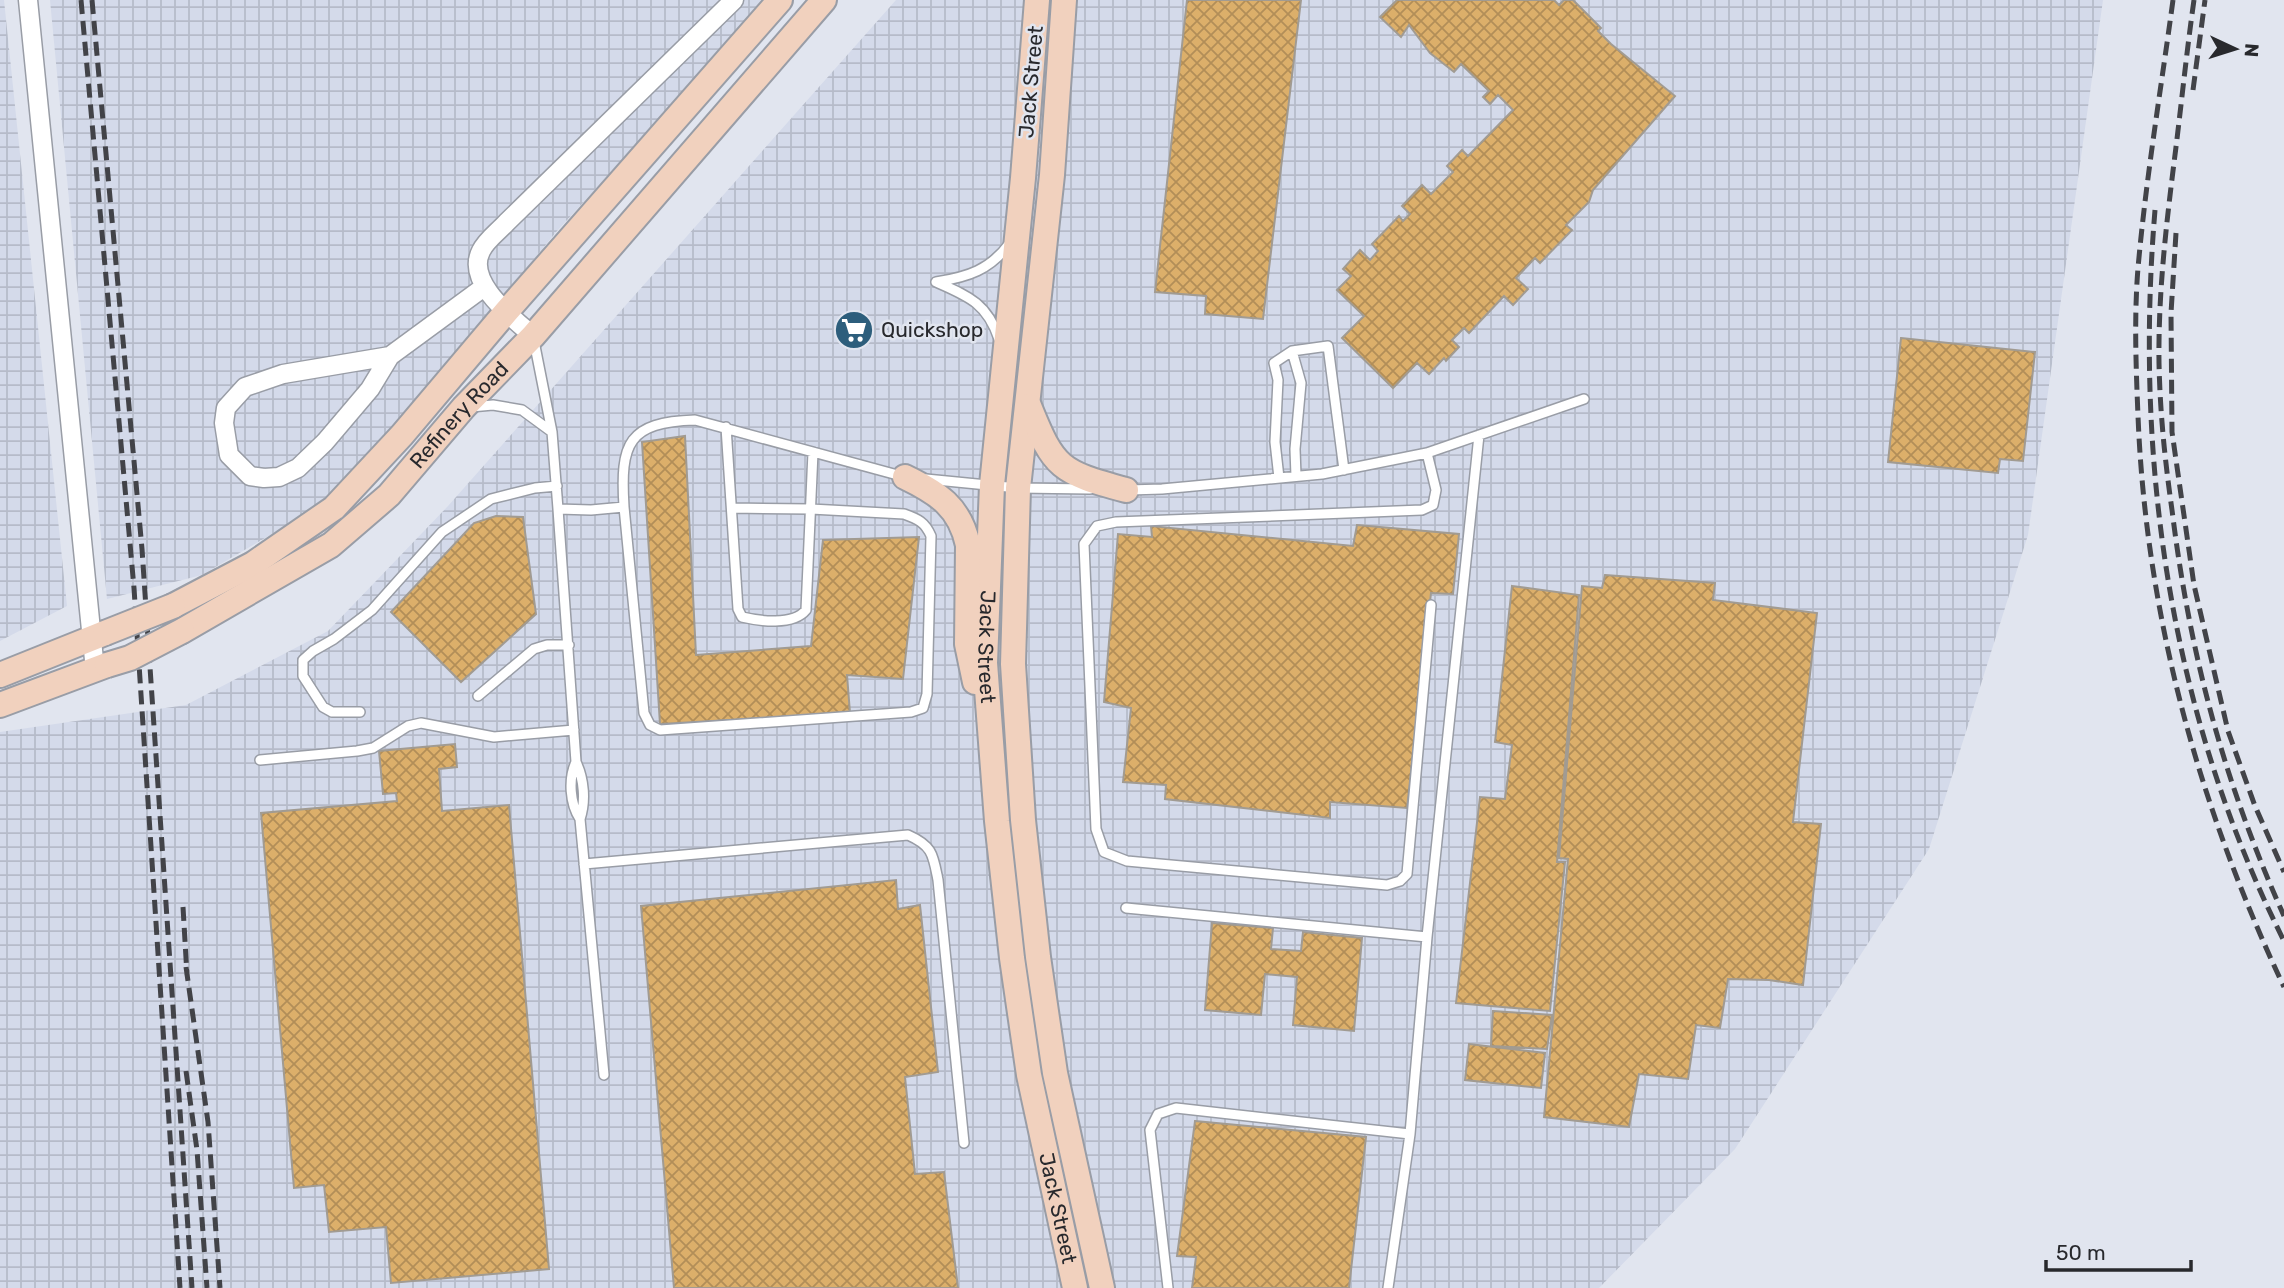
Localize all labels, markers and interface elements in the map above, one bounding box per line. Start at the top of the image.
north arrow [2200,14,2270,84]
street label: Jack Street [1013,25,1048,139]
text: N [2240,43,2263,58]
supermarket icon: Quickshop [833,309,875,351]
place label: Quickshop [881,317,983,342]
street label: Refinery Road [404,356,513,473]
street label: Jack Street [973,590,1001,704]
street label: Jack Street [1034,1150,1082,1266]
scale bar [2046,1228,2191,1272]
text: 50 m [2056,1240,2106,1265]

